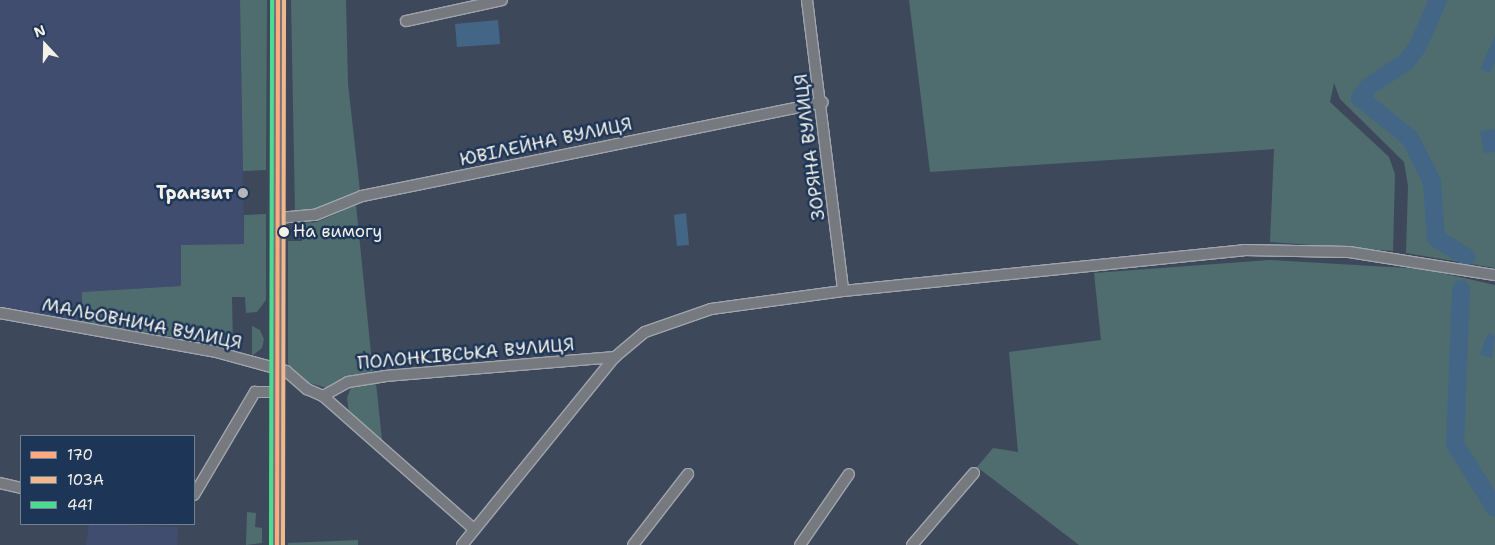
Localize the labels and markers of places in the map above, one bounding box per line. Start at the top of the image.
place label: Транзит [156,182,233,204]
marker: Транзит [237,187,249,199]
place label: На вимогу [293,222,382,242]
marker: На вимогу [279,227,289,237]

